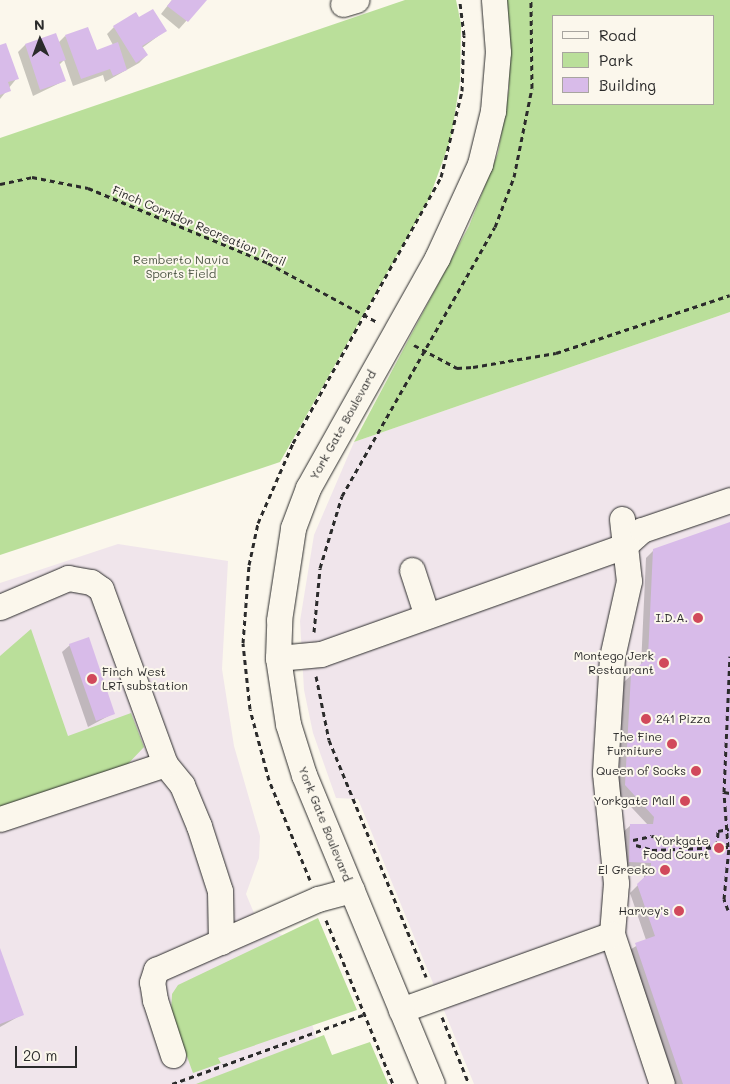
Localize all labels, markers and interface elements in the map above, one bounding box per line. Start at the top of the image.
north arrow [15,15,65,65]
text: N [34,15,45,34]
legend [552,15,715,105]
text: Road [599,25,636,45]
text: Park [599,50,633,70]
text: Building [599,75,656,95]
street label: Finch Corridor Recreation Trail [110,183,288,269]
park label: Remberto Navia Sports Field [133,253,229,281]
street label: York Gate Boulevard [307,368,379,482]
place label: I.D.A. [656,611,688,625]
marker: I.D.A. [692,612,704,624]
place label: Montego Jerk Restaurant [574,649,654,677]
marker: Montego Jerk Restaurant [658,657,670,669]
place label: Finch West LRT substation [102,665,188,693]
marker: Finch West LRT substation [86,673,98,685]
place label: 241 Pizza [656,712,711,726]
marker: 241 Pizza [640,713,652,725]
place label: The Fine Furniture [607,730,662,758]
marker: The Fine Furniture [666,738,678,750]
street label: York Gate Boulevard [295,764,355,884]
place label: Queen of Socks [596,764,686,778]
marker: Queen of Socks [690,765,702,777]
place label: Yorkgate Mall [594,794,675,808]
marker: Yorkgate Mall [679,795,691,807]
place label: Yorkgate Food Court [643,834,709,862]
marker: Yorkgate Food Court [713,842,725,854]
place label: El Greeko [598,863,655,877]
marker: El Greeko [659,864,671,876]
place label: Harvey's [618,904,669,918]
marker: Harvey's [673,905,685,917]
scale bar [18,1036,80,1068]
text: 20 m [23,1045,57,1065]

